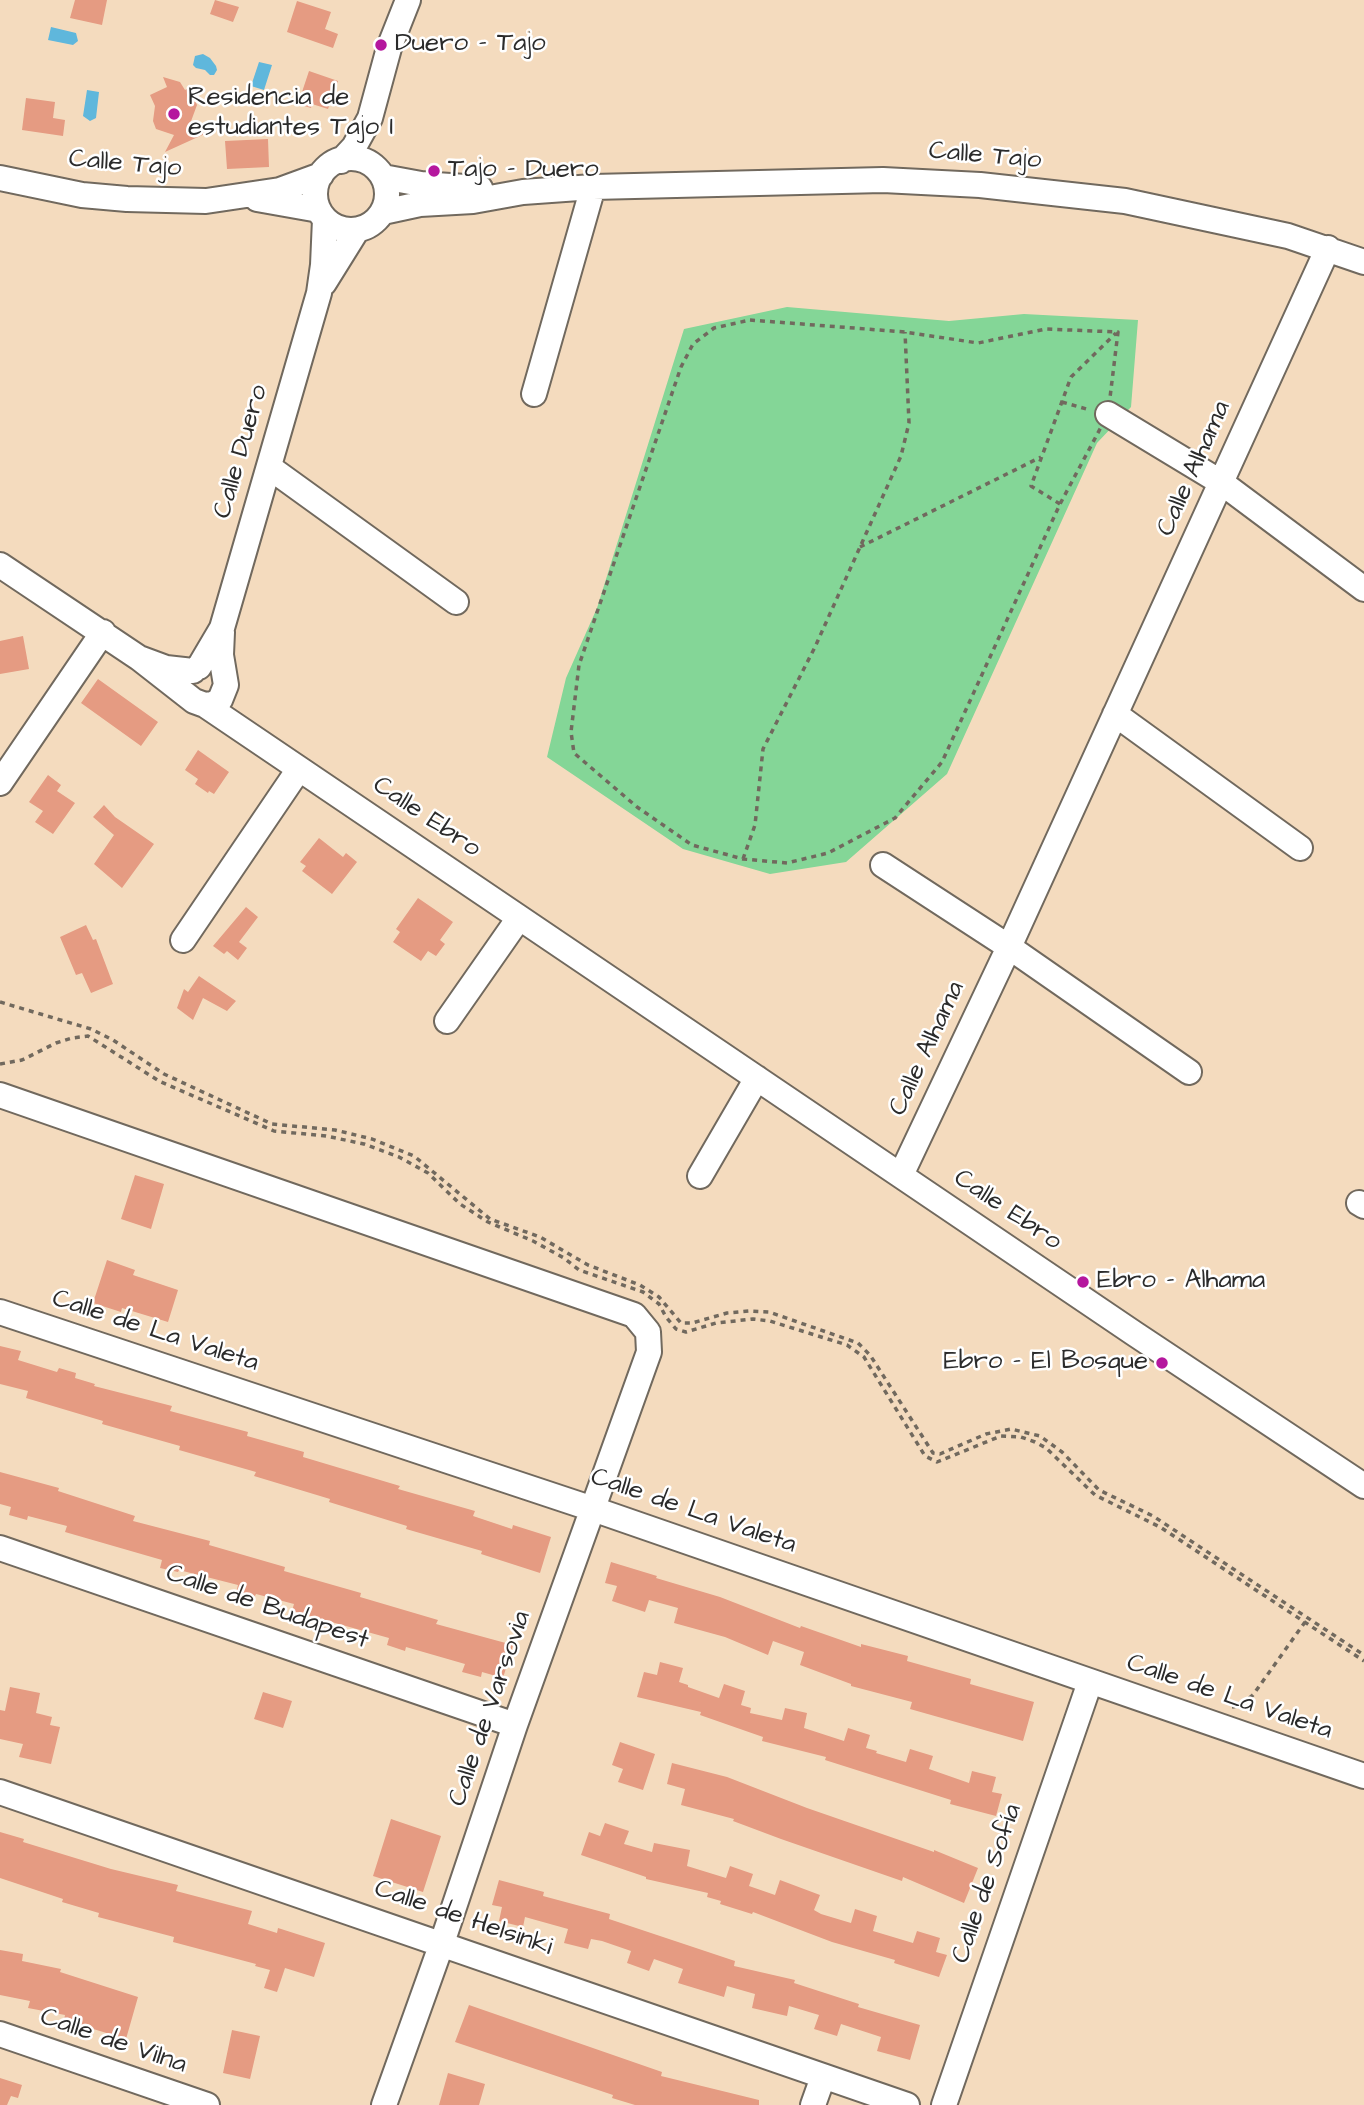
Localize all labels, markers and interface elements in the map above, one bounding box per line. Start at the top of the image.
place label: Duero - Tajo [395,29,546,61]
marker: Duero - Tajo [373,37,389,53]
place label: Residencia de estudiantes Tajo I [188,83,393,144]
marker: Residencia de estudiantes Tajo I [166,106,182,122]
street label: Calle Tajo [927,137,1043,177]
street label: Calle Tajo [67,145,183,185]
place label: Tajo - Duero [448,155,599,187]
marker: Tajo - Duero [426,163,442,179]
street label: Calle Duero [208,382,276,522]
street label: Calle Alhama [1151,397,1239,541]
street label: Calle Ebro [366,771,486,865]
street label: Calle Alhama [883,977,973,1121]
street label: Calle Ebro [947,1164,1067,1258]
place label: Ebro - Alhama [1097,1266,1265,1298]
marker: Ebro - Alhama [1075,1274,1091,1290]
street label: Calle de La Valeta [48,1284,262,1380]
place label: Ebro - El Bosque [943,1347,1148,1379]
marker: Ebro - El Bosque [1154,1355,1170,1371]
street label: Calle de La Valeta [586,1462,800,1562]
street label: Calle de Budapest [161,1559,373,1657]
street label: Calle de Varsovia [443,1607,539,1811]
street label: Calle de La Valeta [1122,1648,1336,1748]
street label: Calle de Sofía [946,1800,1030,1968]
street label: Calle de Helsinki [370,1874,556,1964]
street label: Calle de Vilna [36,2002,190,2082]

